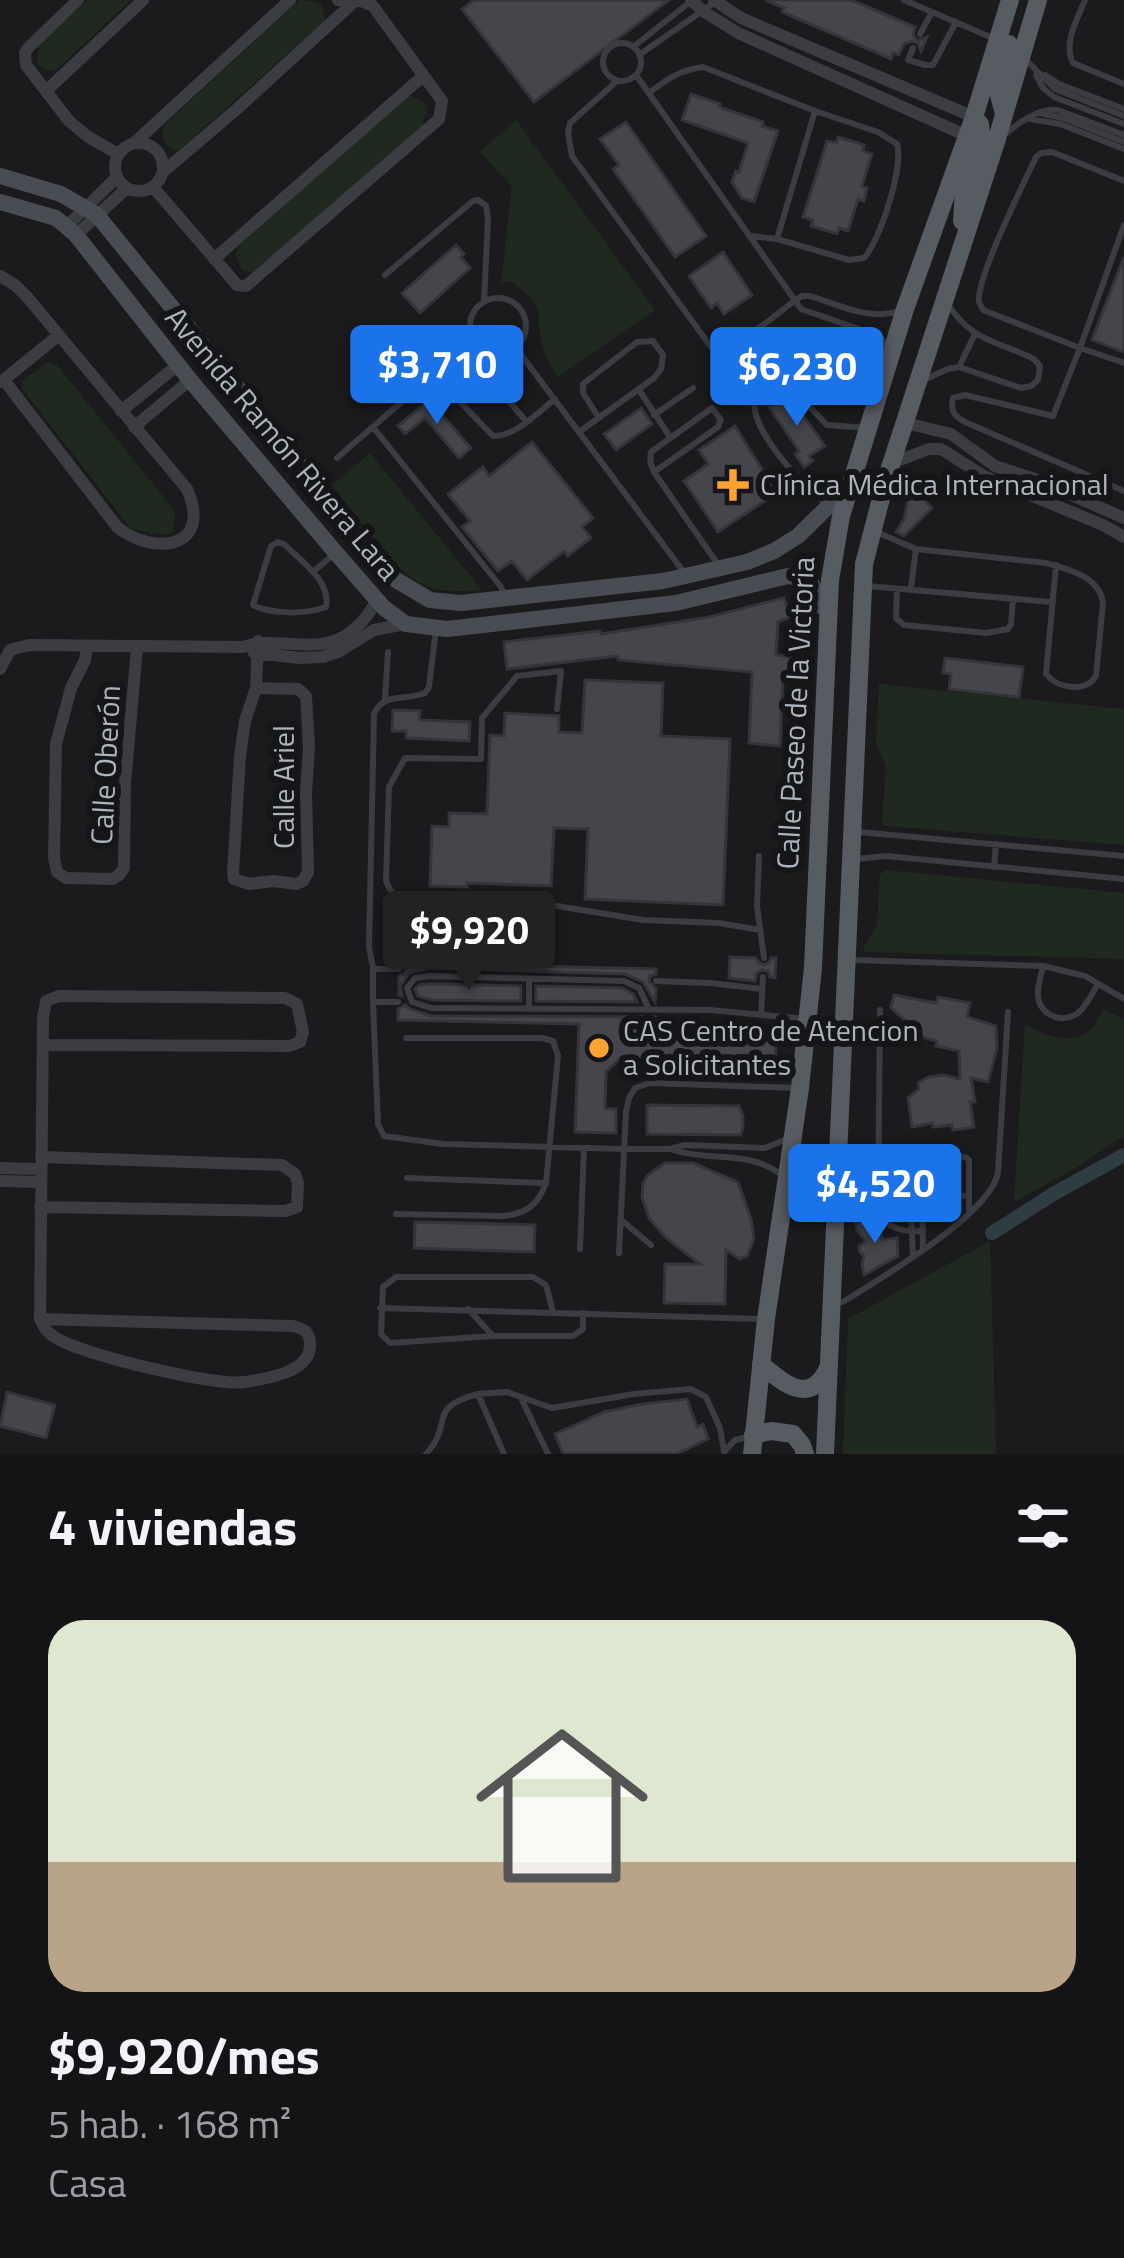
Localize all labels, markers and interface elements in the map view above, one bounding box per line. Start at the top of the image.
street label: Avenida Ramón Rivera Lara [154,296,411,590]
pin: $3,710 [339,325,535,427]
pin: $6,230 [699,327,895,429]
text: $3,710 [377,334,497,393]
text: $6,230 [737,336,857,395]
place label: Clínica Médica Internacional [760,461,1109,507]
marker: Clínica Médica Internacional [717,469,749,501]
street label: Calle Paseo de la Victoria [764,556,826,870]
street label: Calle Oberón [78,684,132,846]
street label: Calle Ariel [260,725,306,849]
pin: $9,920 [371,891,567,993]
text: $9,920 [409,900,529,959]
place label: CAS Centro de Atencion a Solicitantes [623,1007,919,1087]
marker: CAS Centro de Atencion a Solicitantes [586,1035,612,1061]
pin: $4,520 [777,1144,973,1246]
text: $4,520 [815,1153,935,1212]
text: 4 viviendas [48,1487,297,1565]
icon: filters [1010,1493,1076,1559]
icon: home [454,1698,670,1914]
text: $9,920/mes [48,2016,320,2094]
text: 5 hab. · 168 m² [48,2094,291,2153]
text: Casa [48,2153,126,2212]

